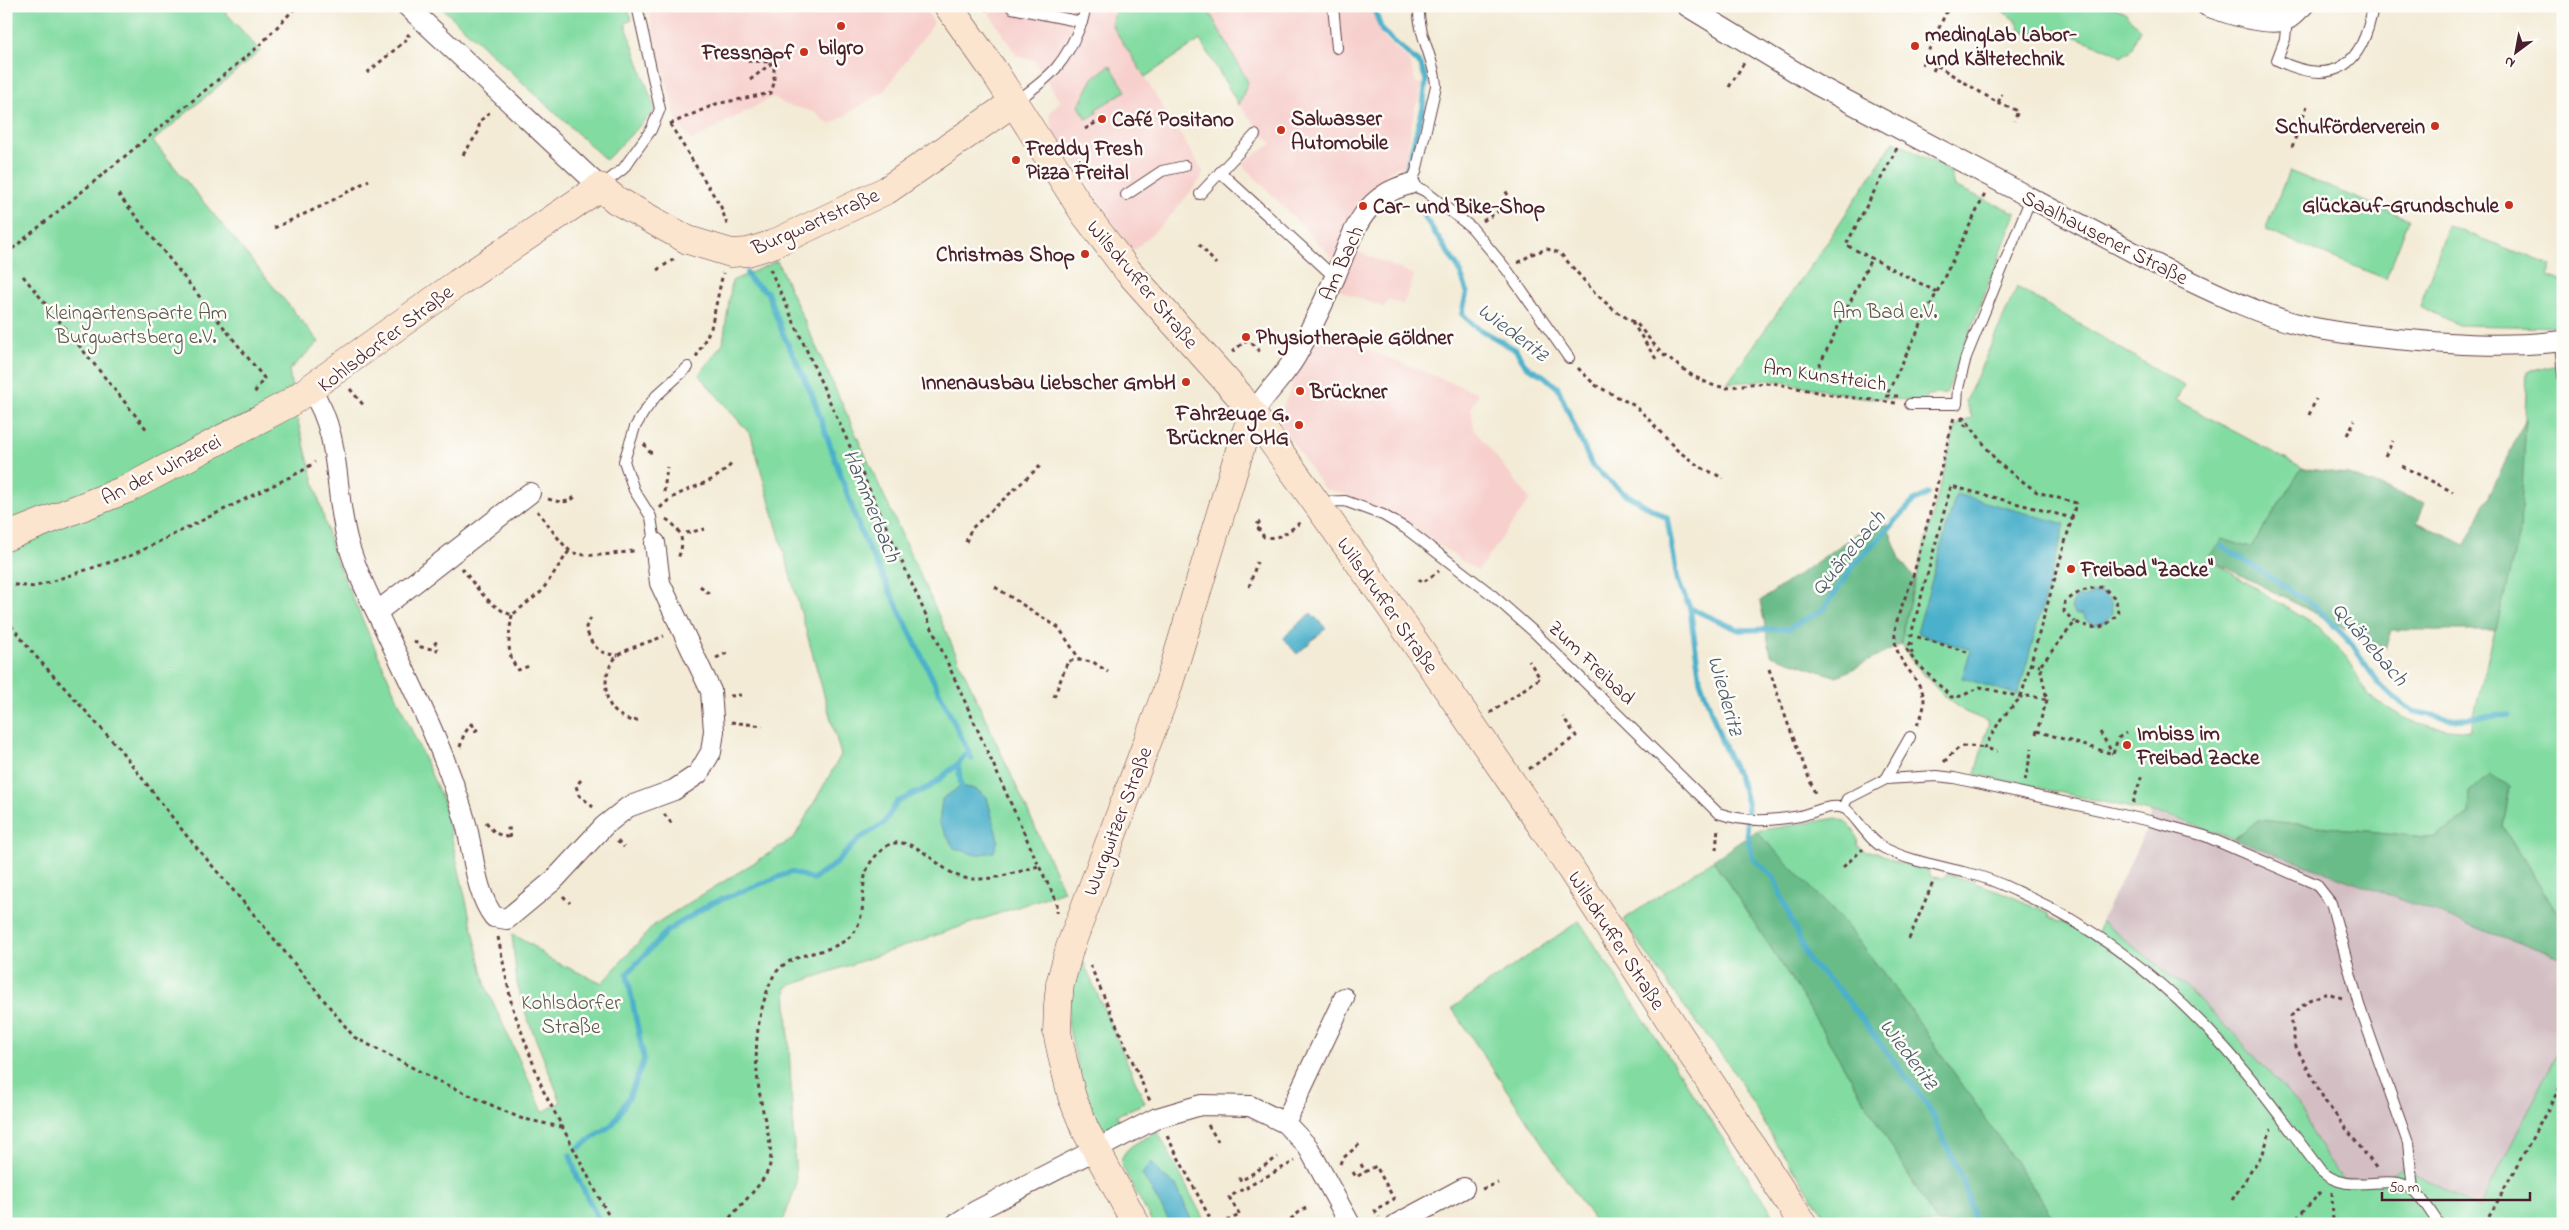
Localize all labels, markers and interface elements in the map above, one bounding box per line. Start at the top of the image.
marker: bilgro [835,20,847,32]
place label: medingLab Labor- und Kältetechnik [1925,21,2077,75]
north arrow [2492,28,2542,78]
place label: bilgro [818,34,864,66]
place label: Fressnapf [701,39,795,69]
marker: medingLab Labor- und Kältetechnik [1909,40,1921,52]
marker: Fressnapf [798,46,810,58]
text: N [2500,50,2519,73]
place label: Salwasser Automobile [1291,105,1389,159]
place label: Café Positano [1112,106,1234,136]
marker: Café Positano [1096,113,1108,125]
place label: Schulförderverein [2275,113,2425,143]
marker: Schulförderverein [2429,120,2441,132]
marker: Salwasser Automobile [1275,124,1287,136]
place label: Freddy Fresh Pizza Freital [1025,135,1143,189]
marker: Freddy Fresh Pizza Freital [1010,154,1022,166]
street label: Burgwartstraße [746,181,886,267]
street label: Saalhausener Straße [2016,184,2193,294]
place label: Glückauf-Grundschule [2302,192,2500,222]
place label: Car- und Bike-Shop [1373,193,1545,223]
marker: Glückauf-Grundschule [2503,199,2515,211]
marker: Car- und Bike-Shop [1357,200,1369,212]
street label: Wilsdruffer Straße [1078,214,1205,357]
street label: Am Bach [1313,222,1373,306]
place label: Christmas Shop [936,241,1075,271]
marker: Christmas Shop [1079,248,1091,260]
street label: Kohlsdorfer Straße [312,278,461,401]
water label: Wiederitz [1470,296,1556,372]
park label: Am Bad e.V. [1833,298,1937,328]
park label: Kleingartensparte Am Burgwartsberg e.V. [45,299,227,355]
place label: Physiotherapie Göldner [1256,324,1454,356]
marker: Physiotherapie Göldner [1240,331,1252,343]
street label: Am Kunstteich [1761,353,1888,400]
place label: Innenausbau Liebscher GmbH [921,369,1176,399]
marker: Innenausbau Liebscher GmbH [1180,376,1192,388]
place label: Brückner [1309,378,1388,408]
marker: Brückner [1294,385,1306,397]
place label: Fahrzeuge G. Brückner OHG [1166,400,1290,454]
marker: Fahrzeuge G. Brückner OHG [1293,419,1305,431]
street label: An der Winzerei [97,428,227,514]
water label: Hammerbach [833,445,908,568]
water label: Quänebach [1804,504,1895,603]
street label: Wilsdruffer Straße [1328,532,1445,681]
place label: Freibad "Zacke" [2080,556,2213,586]
marker: Freibad "Zacke" [2065,563,2077,575]
water label: Quänebach [2323,596,2415,694]
street label: Zum Freibad [1540,614,1641,713]
water label: Wiederitz [1697,652,1751,741]
place label: Imbiss im Freibad Zacke [2136,720,2260,774]
marker: Imbiss im Freibad Zacke [2121,739,2133,751]
street label: Wurgwitzer Straße [1077,742,1163,901]
street label: Wilsdruffer Straße [1559,866,1672,1017]
park label: Kohlsdorfer Straße [521,989,621,1043]
water label: Wiederitz [1870,1013,1946,1098]
scale bar [2382,1170,2529,1202]
text: 50 m [2389,1177,2420,1199]

